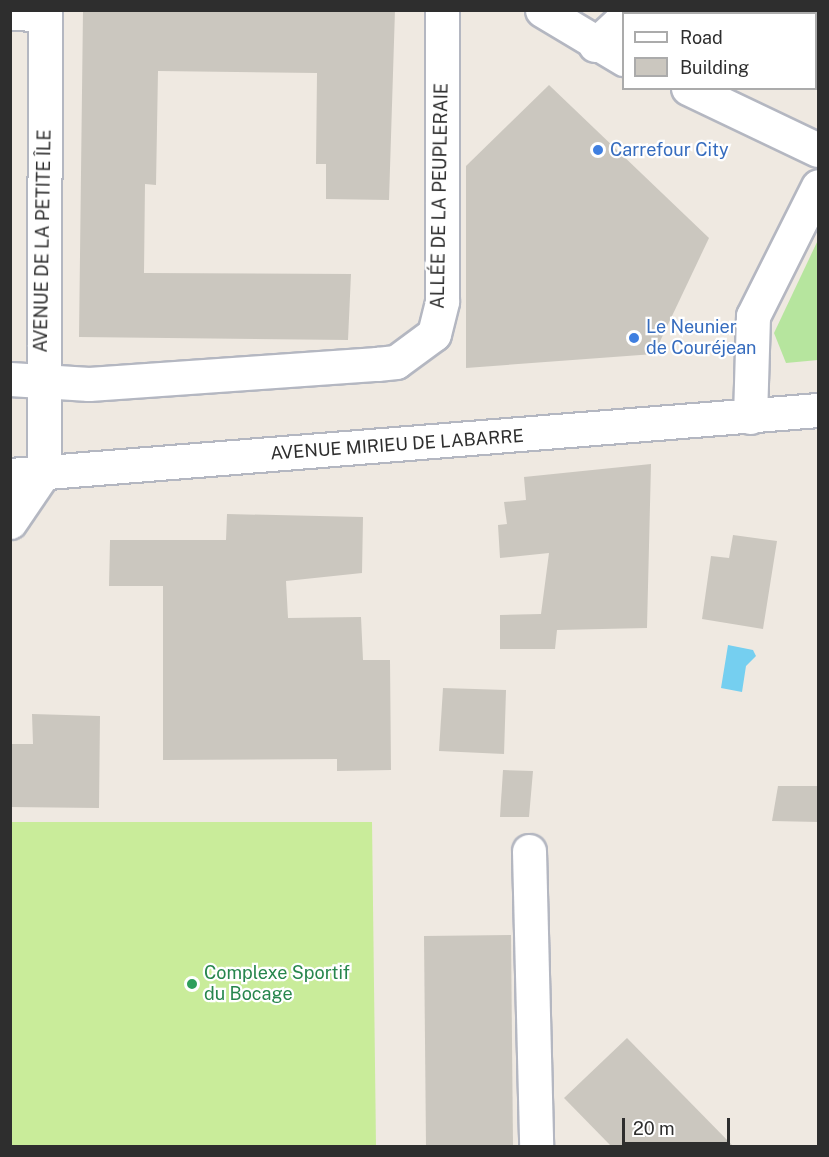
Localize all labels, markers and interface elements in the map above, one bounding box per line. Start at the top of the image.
legend [622,12,817,90]
text: Road [680,27,723,48]
text: Building [680,57,749,78]
street label: ALLÉE DE LA PEUPLERAIE [427,83,453,309]
street label: AVENUE DE LA PETITE ÎLE [30,129,56,353]
place label: Carrefour City [610,139,729,161]
marker: Carrefour City [591,143,605,157]
place label: Le Neunier de Couréjean [646,317,757,360]
marker: Le Neunier de Couréjean [627,331,641,345]
street label: AVENUE MIRIEU DE LABARRE [270,425,524,465]
place label: Complexe Sportif du Bocage [204,963,350,1006]
marker: Complexe Sportif du Bocage [185,977,199,991]
scale bar [625,1106,733,1144]
text: 20 m [633,1118,675,1139]

